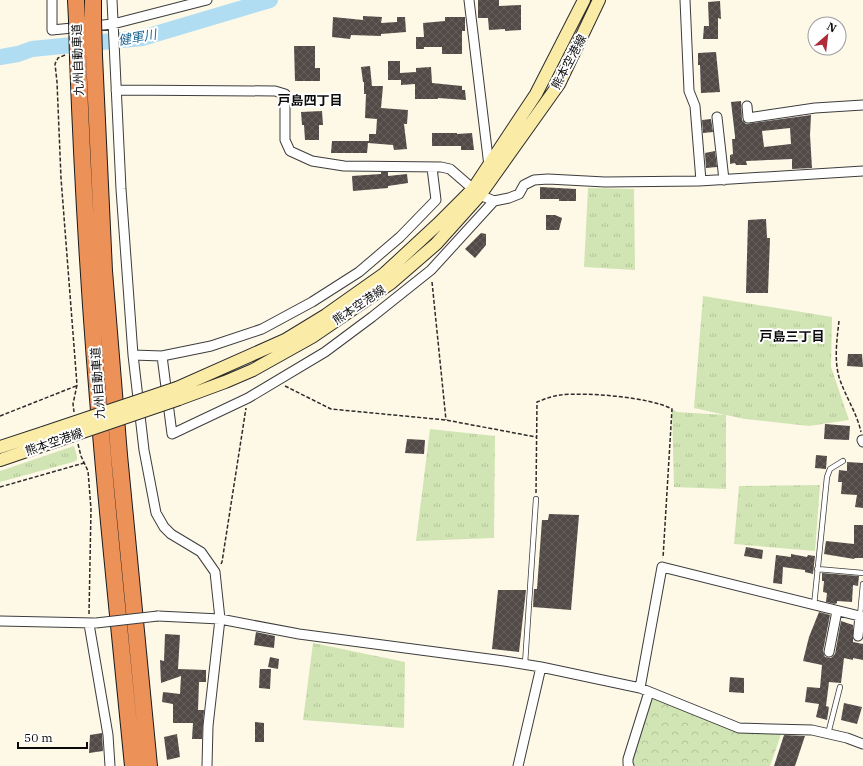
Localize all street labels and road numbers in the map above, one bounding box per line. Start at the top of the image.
street label: 九州自動車道 [69,24,86,96]
street label: 熊本空港線 [548,32,589,92]
street label: 熊本空港線 [330,282,388,328]
street label: 九州自動車道 [88,347,107,419]
street label: 熊本空港線 [23,425,85,458]

